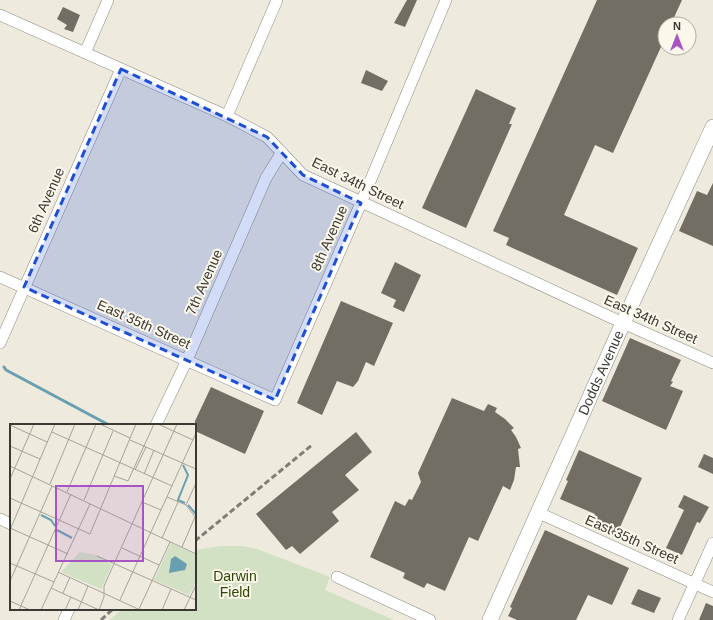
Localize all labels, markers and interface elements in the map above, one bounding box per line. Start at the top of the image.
north arrow [657,16,697,56]
text: N [673,20,681,32]
street label: East 34th Street [309,154,407,212]
street label: 6th Avenue [24,165,68,235]
street label: 8th Avenue [307,203,351,273]
street label: 7th Avenue [182,247,226,317]
street label: East 34th Street [602,291,700,347]
street label: East 35th Street [95,296,193,352]
street label: Dodds Avenue [575,328,627,417]
inset map [10,424,196,610]
street label: East 35th Street [583,511,681,567]
park label: Darwin Field [213,568,257,600]

